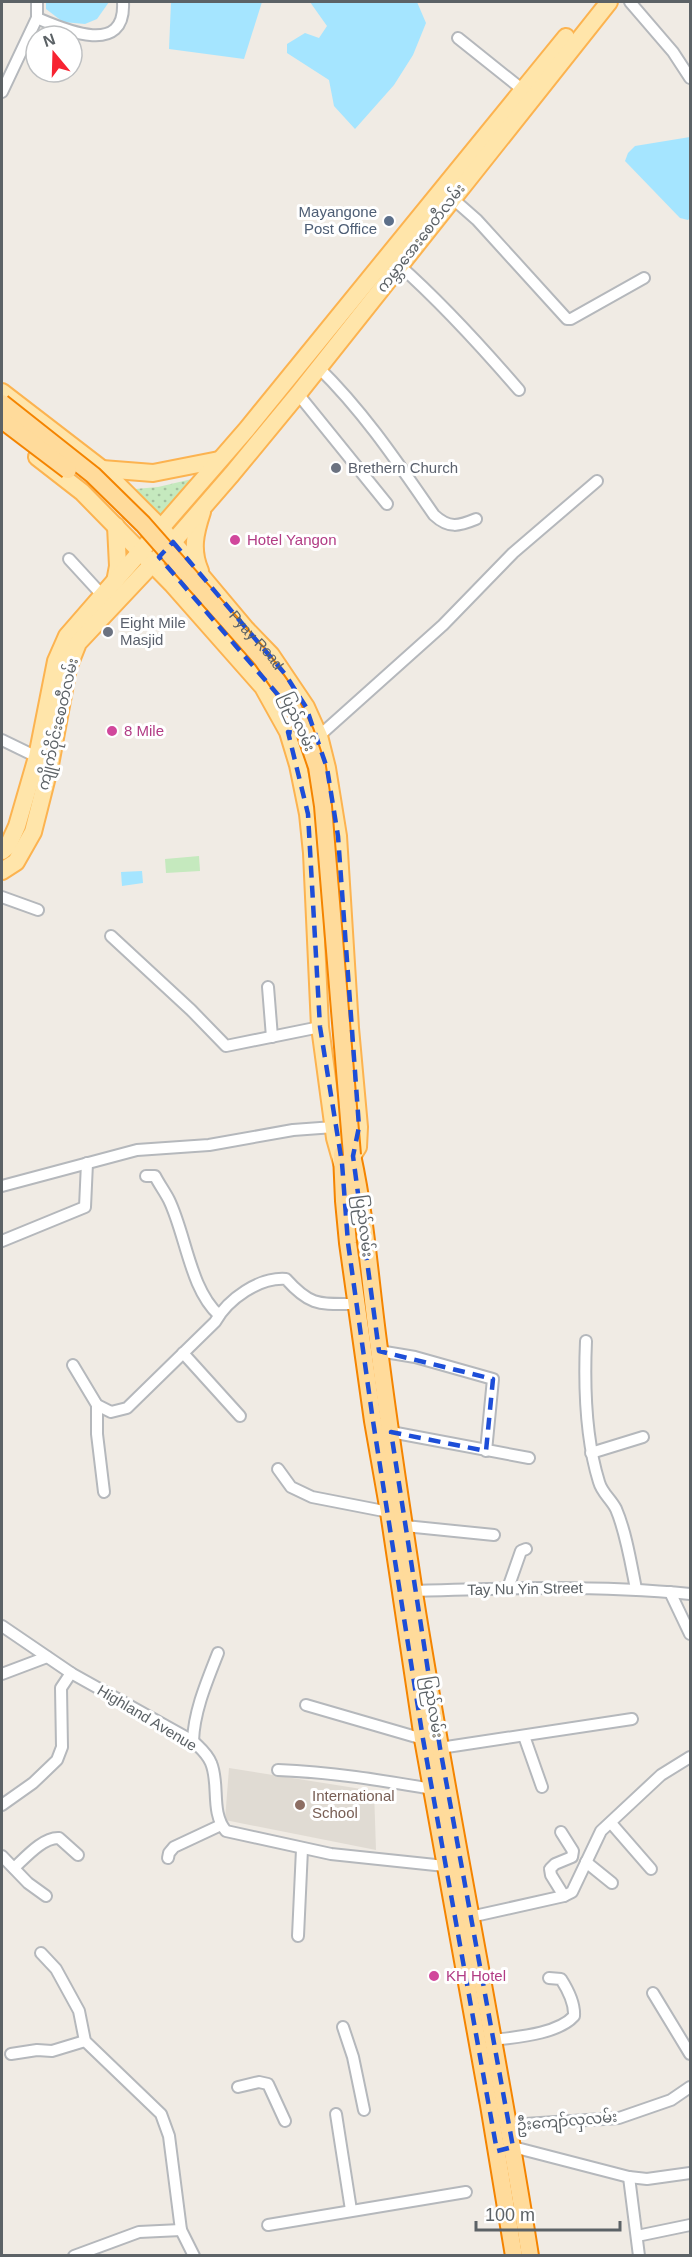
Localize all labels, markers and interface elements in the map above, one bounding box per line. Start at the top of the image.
north arrow [24,24,84,84]
text: N [41,30,58,50]
street label: ကမ္ဘာအေးစေတီလမ်း [372,180,471,298]
place label: Mayangone Post Office [299,203,377,237]
marker: Mayangone Post Office [382,214,396,228]
place label: Brethern Church [348,459,458,476]
marker: Brethern Church [329,461,343,475]
place label: Hotel Yangon [247,531,337,548]
marker: Hotel Yangon [228,533,242,547]
street label: Pyay Road [226,607,287,673]
place label: Eight Mile Masjid [120,614,186,648]
marker: Eight Mile Masjid [101,625,115,639]
street label: ကျိုက်ဝိုင်းစေတီလမ်း [33,656,85,792]
street label: ပြည်လမ်း [274,689,320,755]
place label: 8 Mile [124,722,164,739]
marker: 8 Mile [105,724,119,738]
street label: ပြည်လမ်း [348,1194,378,1258]
street label: Tay Nu Yin Street [467,1579,584,1598]
street label: ပြည်လမ်း [416,1675,448,1740]
street label: Highland Avenue [94,1681,200,1754]
place label: International School [312,1787,395,1821]
marker: International School [293,1798,307,1812]
place label: KH Hotel [446,1967,506,1984]
marker: KH Hotel [427,1969,441,1983]
street label: ဦးကျော်လှလမ်း [516,2107,618,2137]
scale bar [476,2194,620,2232]
text: 100 m [485,2205,535,2225]

